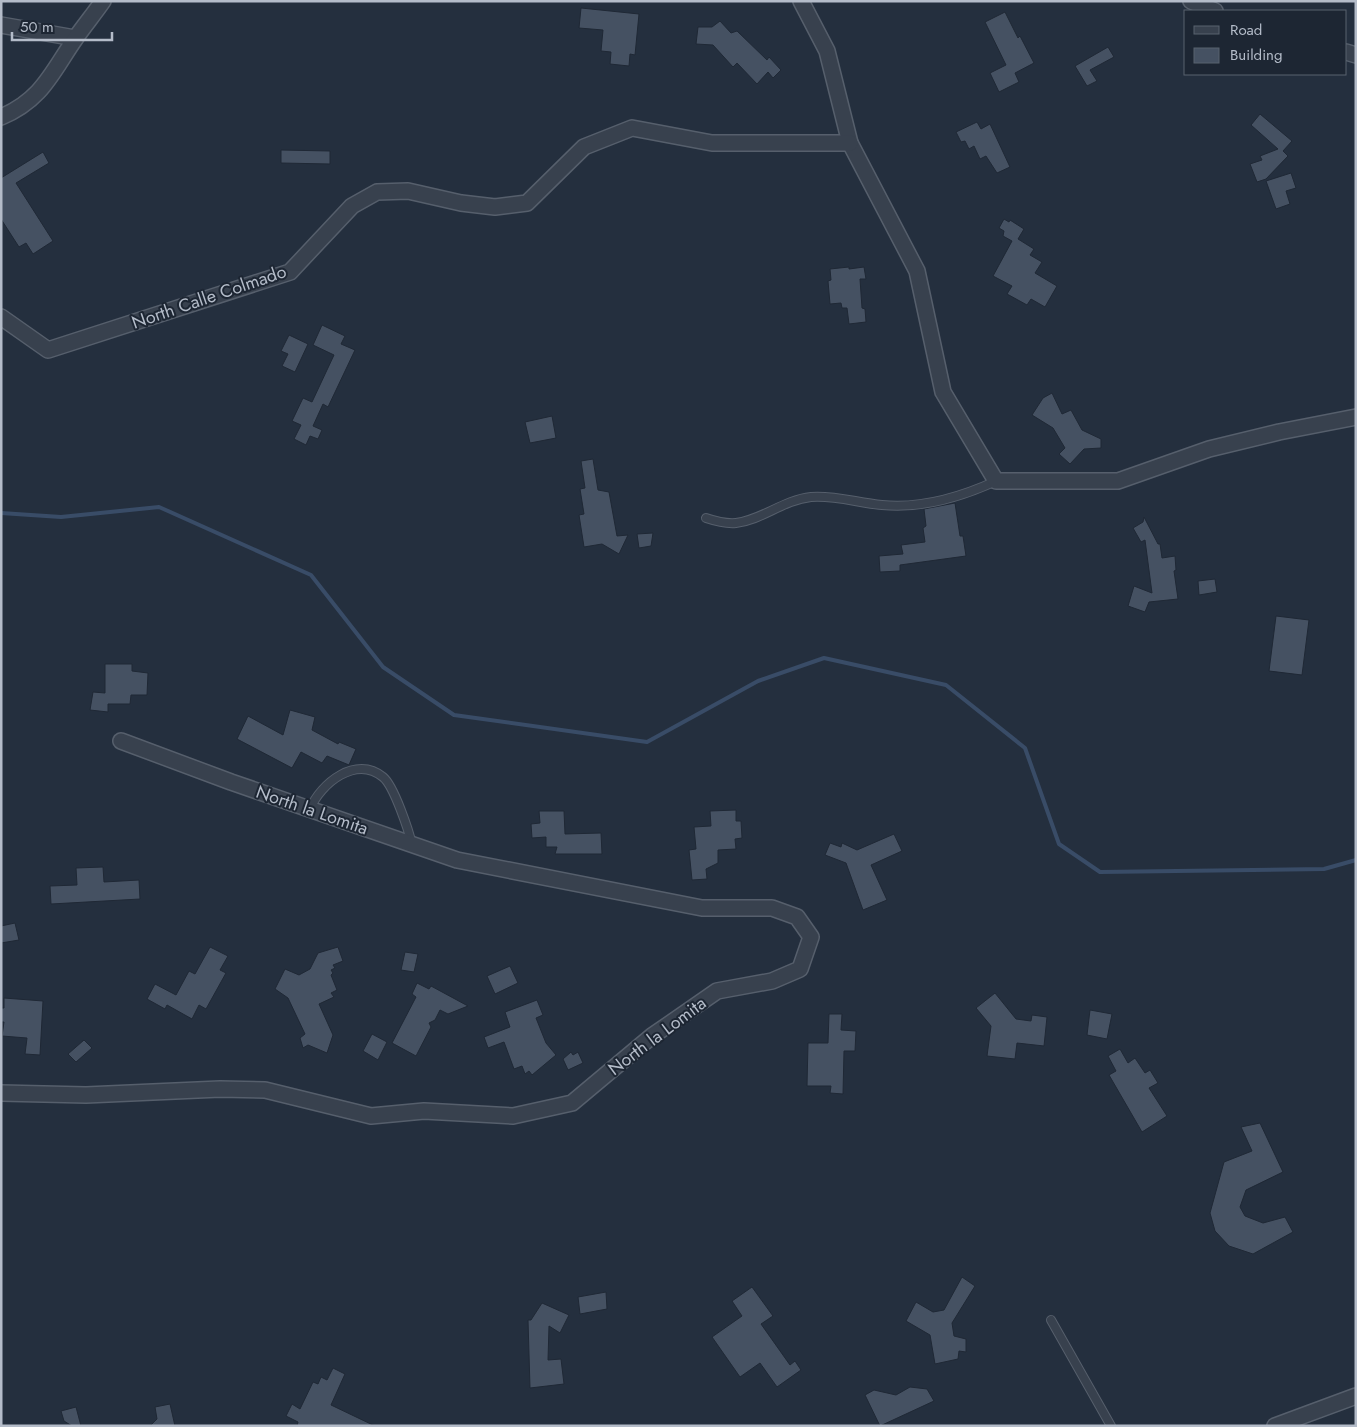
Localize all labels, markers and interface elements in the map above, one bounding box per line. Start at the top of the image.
scale bar [12,10,112,42]
legend [1184,10,1347,75]
text: 50 m [20,16,54,38]
text: Road [1230,19,1262,41]
text: Building [1230,44,1282,66]
street label: North Calle Colmado [128,258,290,336]
street label: North la Lomita [252,779,372,841]
street label: North la Lomita [602,990,712,1082]

